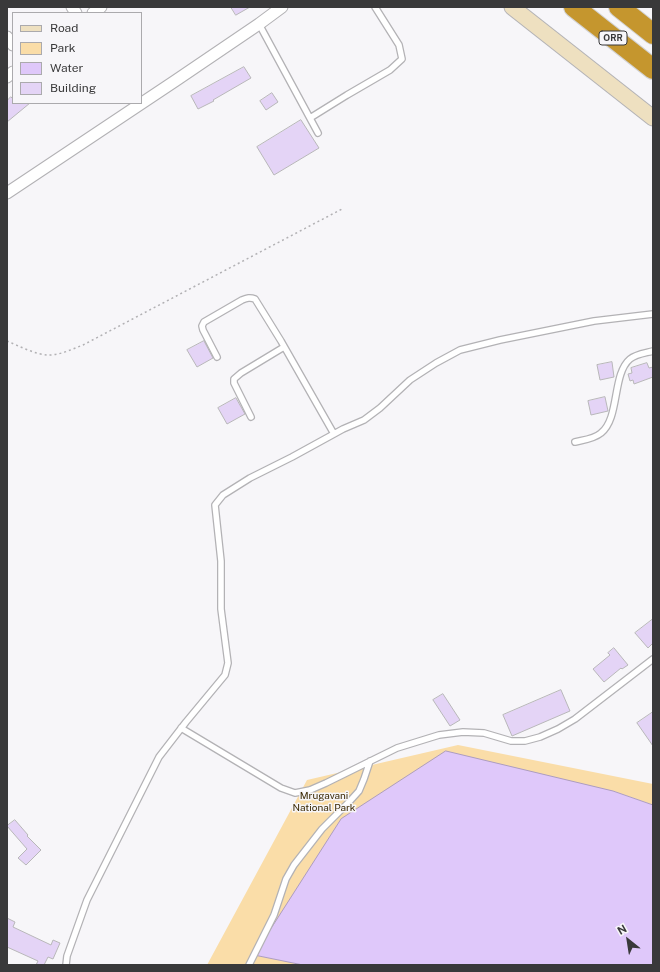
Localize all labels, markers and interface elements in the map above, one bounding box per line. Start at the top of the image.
legend [12,12,142,104]
text: Road [50,21,78,35]
road number: ORR [599,31,627,45]
text: Park [50,41,76,55]
text: Water [50,61,83,75]
text: Building [50,81,96,95]
park label: Mrugavani National Park [293,790,355,814]
north arrow [608,920,648,960]
text: N [615,922,629,937]

